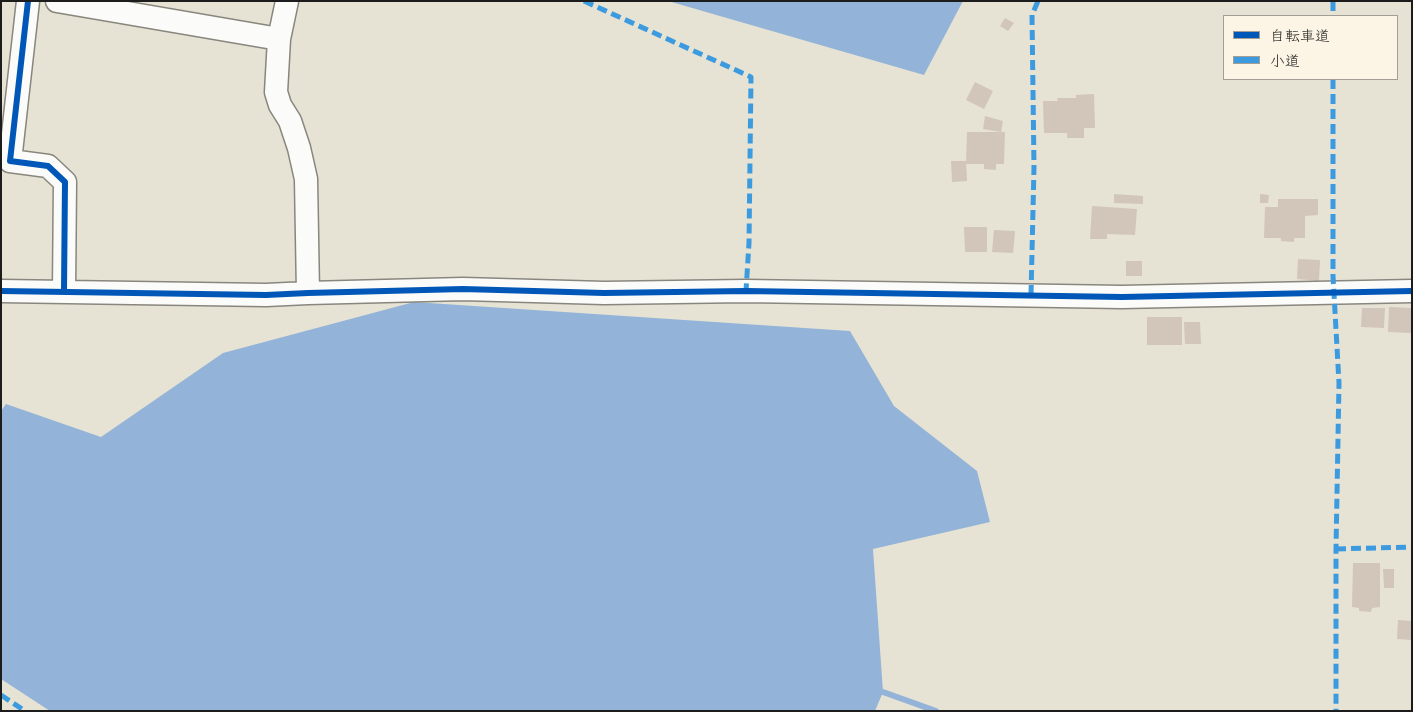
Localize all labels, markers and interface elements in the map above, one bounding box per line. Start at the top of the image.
legend [1223,15,1398,80]
text: 自転車道 [1270,27,1330,45]
text: 小道 [1270,52,1300,70]

